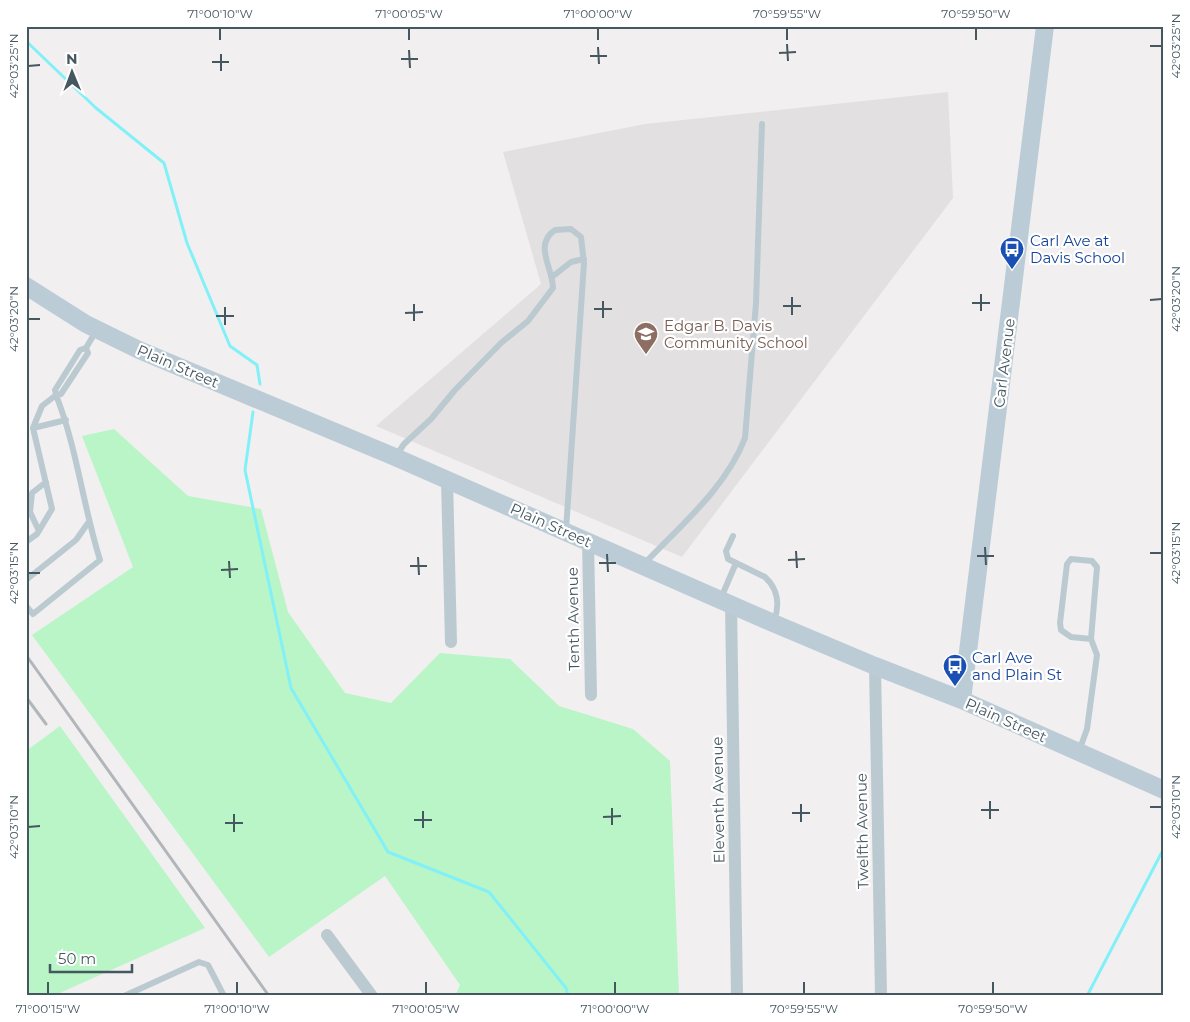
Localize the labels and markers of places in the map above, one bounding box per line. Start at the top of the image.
place label: Carl Ave at Davis School [1030,231,1125,267]
bus stop icon: Carl Ave at Davis School [999,236,1025,270]
place label: Edgar B. Davis Community School [664,316,808,352]
school or university icon: Edgar B. Davis Community School [633,321,659,355]
place label: Carl Ave and Plain St [972,648,1062,684]
bus stop icon: Carl Ave and Plain St [942,653,968,687]

